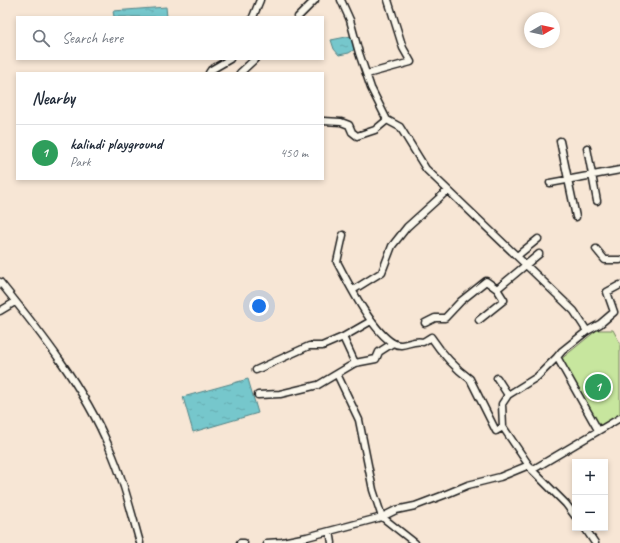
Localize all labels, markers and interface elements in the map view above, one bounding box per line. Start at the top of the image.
north arrow [524,12,560,48]
search box [16,16,324,60]
icon: search [30,27,52,49]
text: Search here [62,29,123,48]
text: Nearby [32,88,75,109]
text: kalindi playground [70,135,162,154]
text: 1 [42,145,48,161]
text: 450 m [280,145,308,161]
text: Park [70,154,91,170]
your location [249,296,269,316]
pin: 1 [585,372,611,402]
map controls [572,459,608,531]
button: + [572,459,608,495]
button: − [572,495,608,531]

